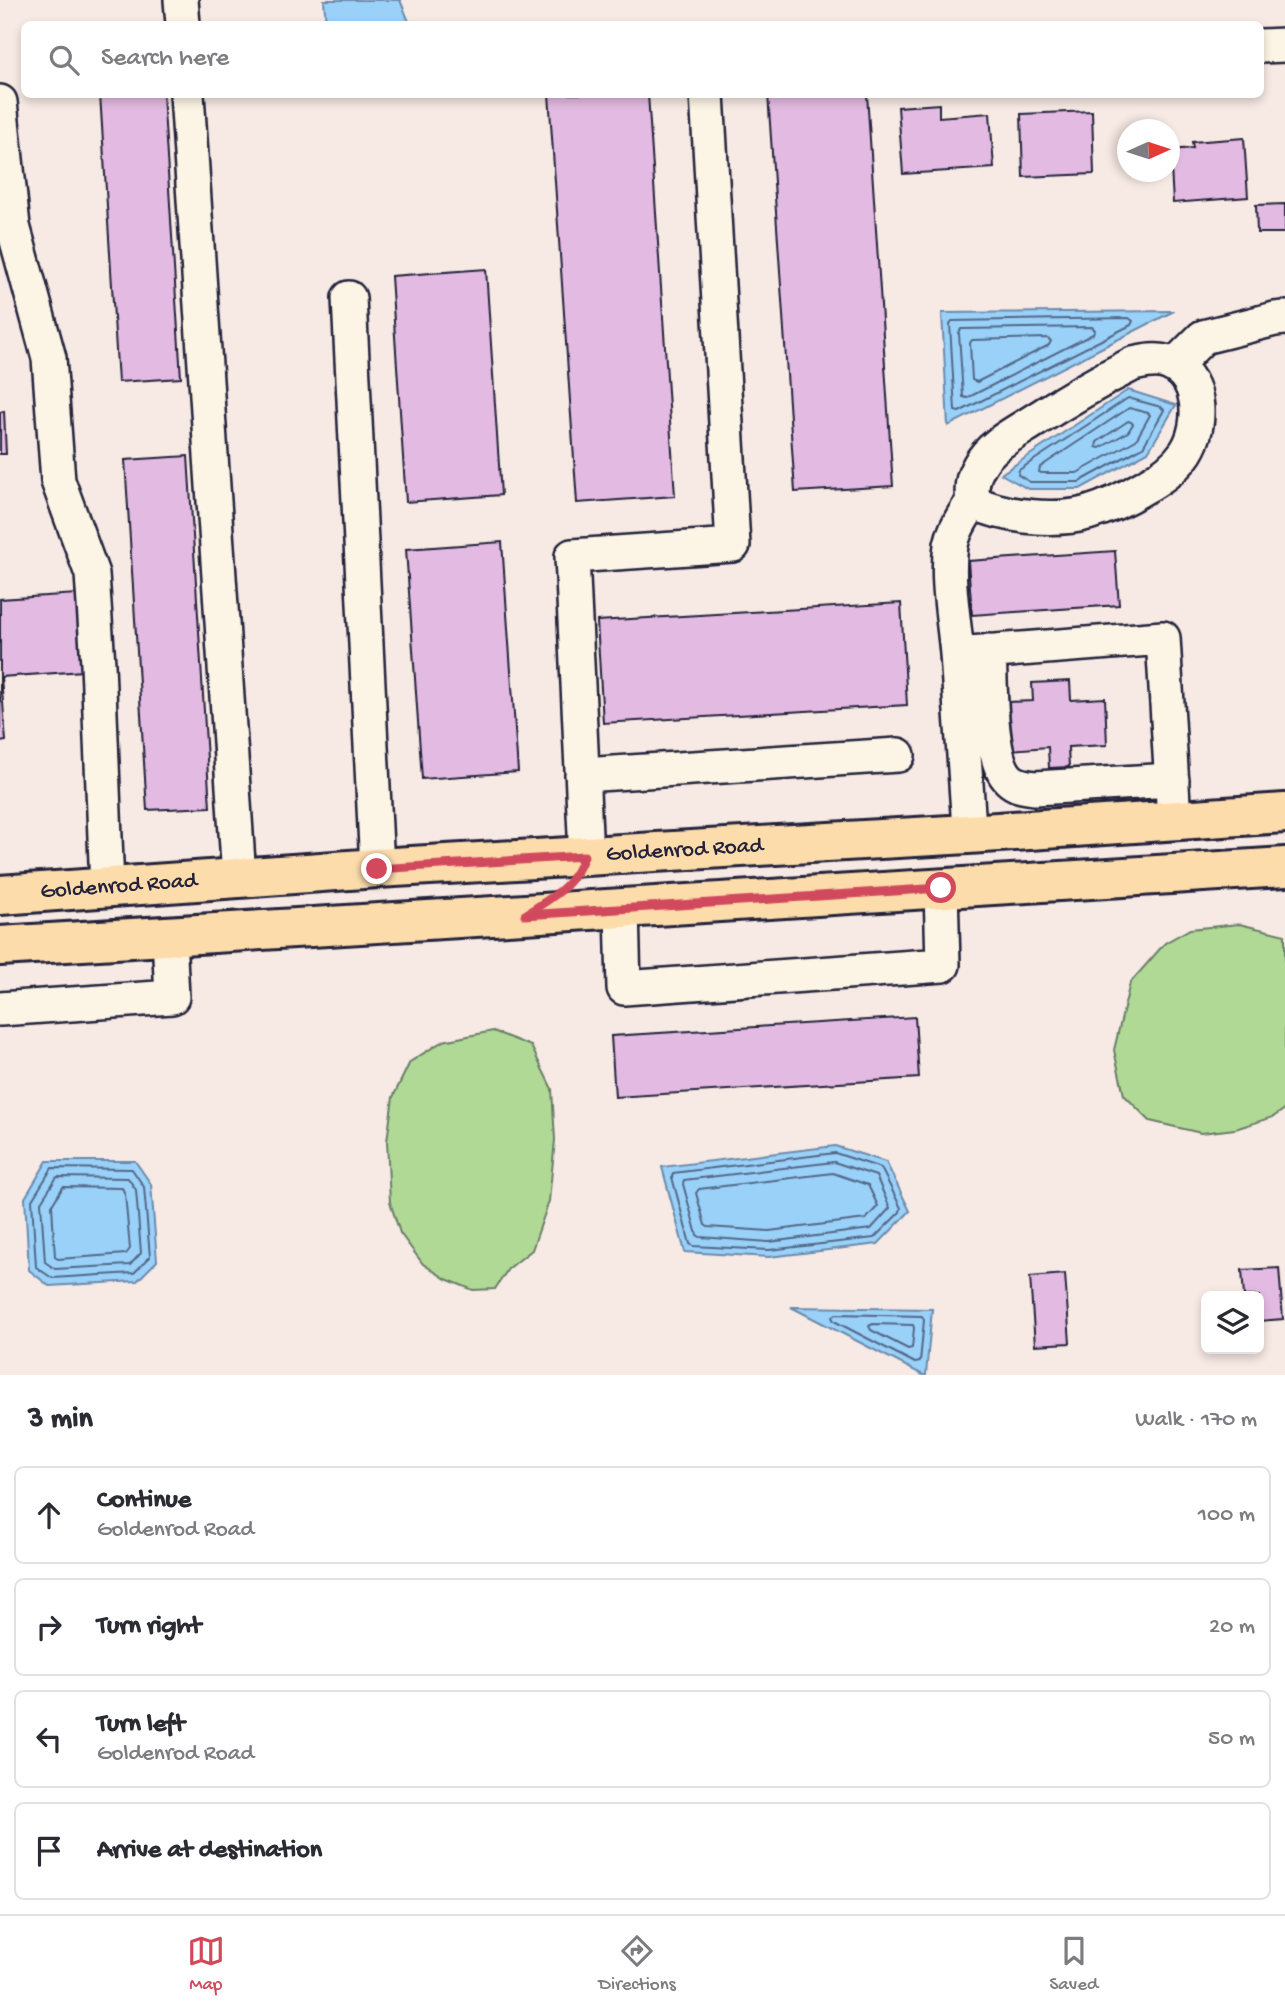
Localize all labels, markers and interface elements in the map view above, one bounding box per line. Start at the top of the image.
search box [21,21,1264,98]
icon: search [45,41,83,79]
text: Search here [101,44,229,75]
north arrow [1117,119,1180,182]
street label: Goldenrod Road [605,832,765,868]
route end [361,853,392,884]
street label: Goldenrod Road [39,867,200,906]
route start [925,872,956,903]
map controls [1201,1291,1264,1354]
button: layers [1201,1291,1264,1354]
text: 3 min [28,1403,93,1438]
text: Walk · 170 m [1135,1407,1257,1434]
text: Continue [97,1486,191,1517]
icon: ahead [30,1496,68,1534]
text: 100 m [1198,1502,1255,1529]
text: Goldenrod Road [97,1517,254,1544]
icon: right [30,1608,68,1646]
text: Turn right [97,1612,201,1643]
text: 20 m [1209,1614,1255,1641]
text: Turn left [97,1710,185,1741]
icon: left [30,1720,68,1758]
text: 50 m [1208,1726,1255,1753]
text: Goldenrod Road [97,1741,254,1768]
icon: arrive [30,1832,68,1870]
text: Arrive at destination [97,1836,322,1867]
tab: Map [187,1932,225,1997]
tab: Directions [599,1932,676,1997]
tab: Saved [1049,1932,1098,1997]

